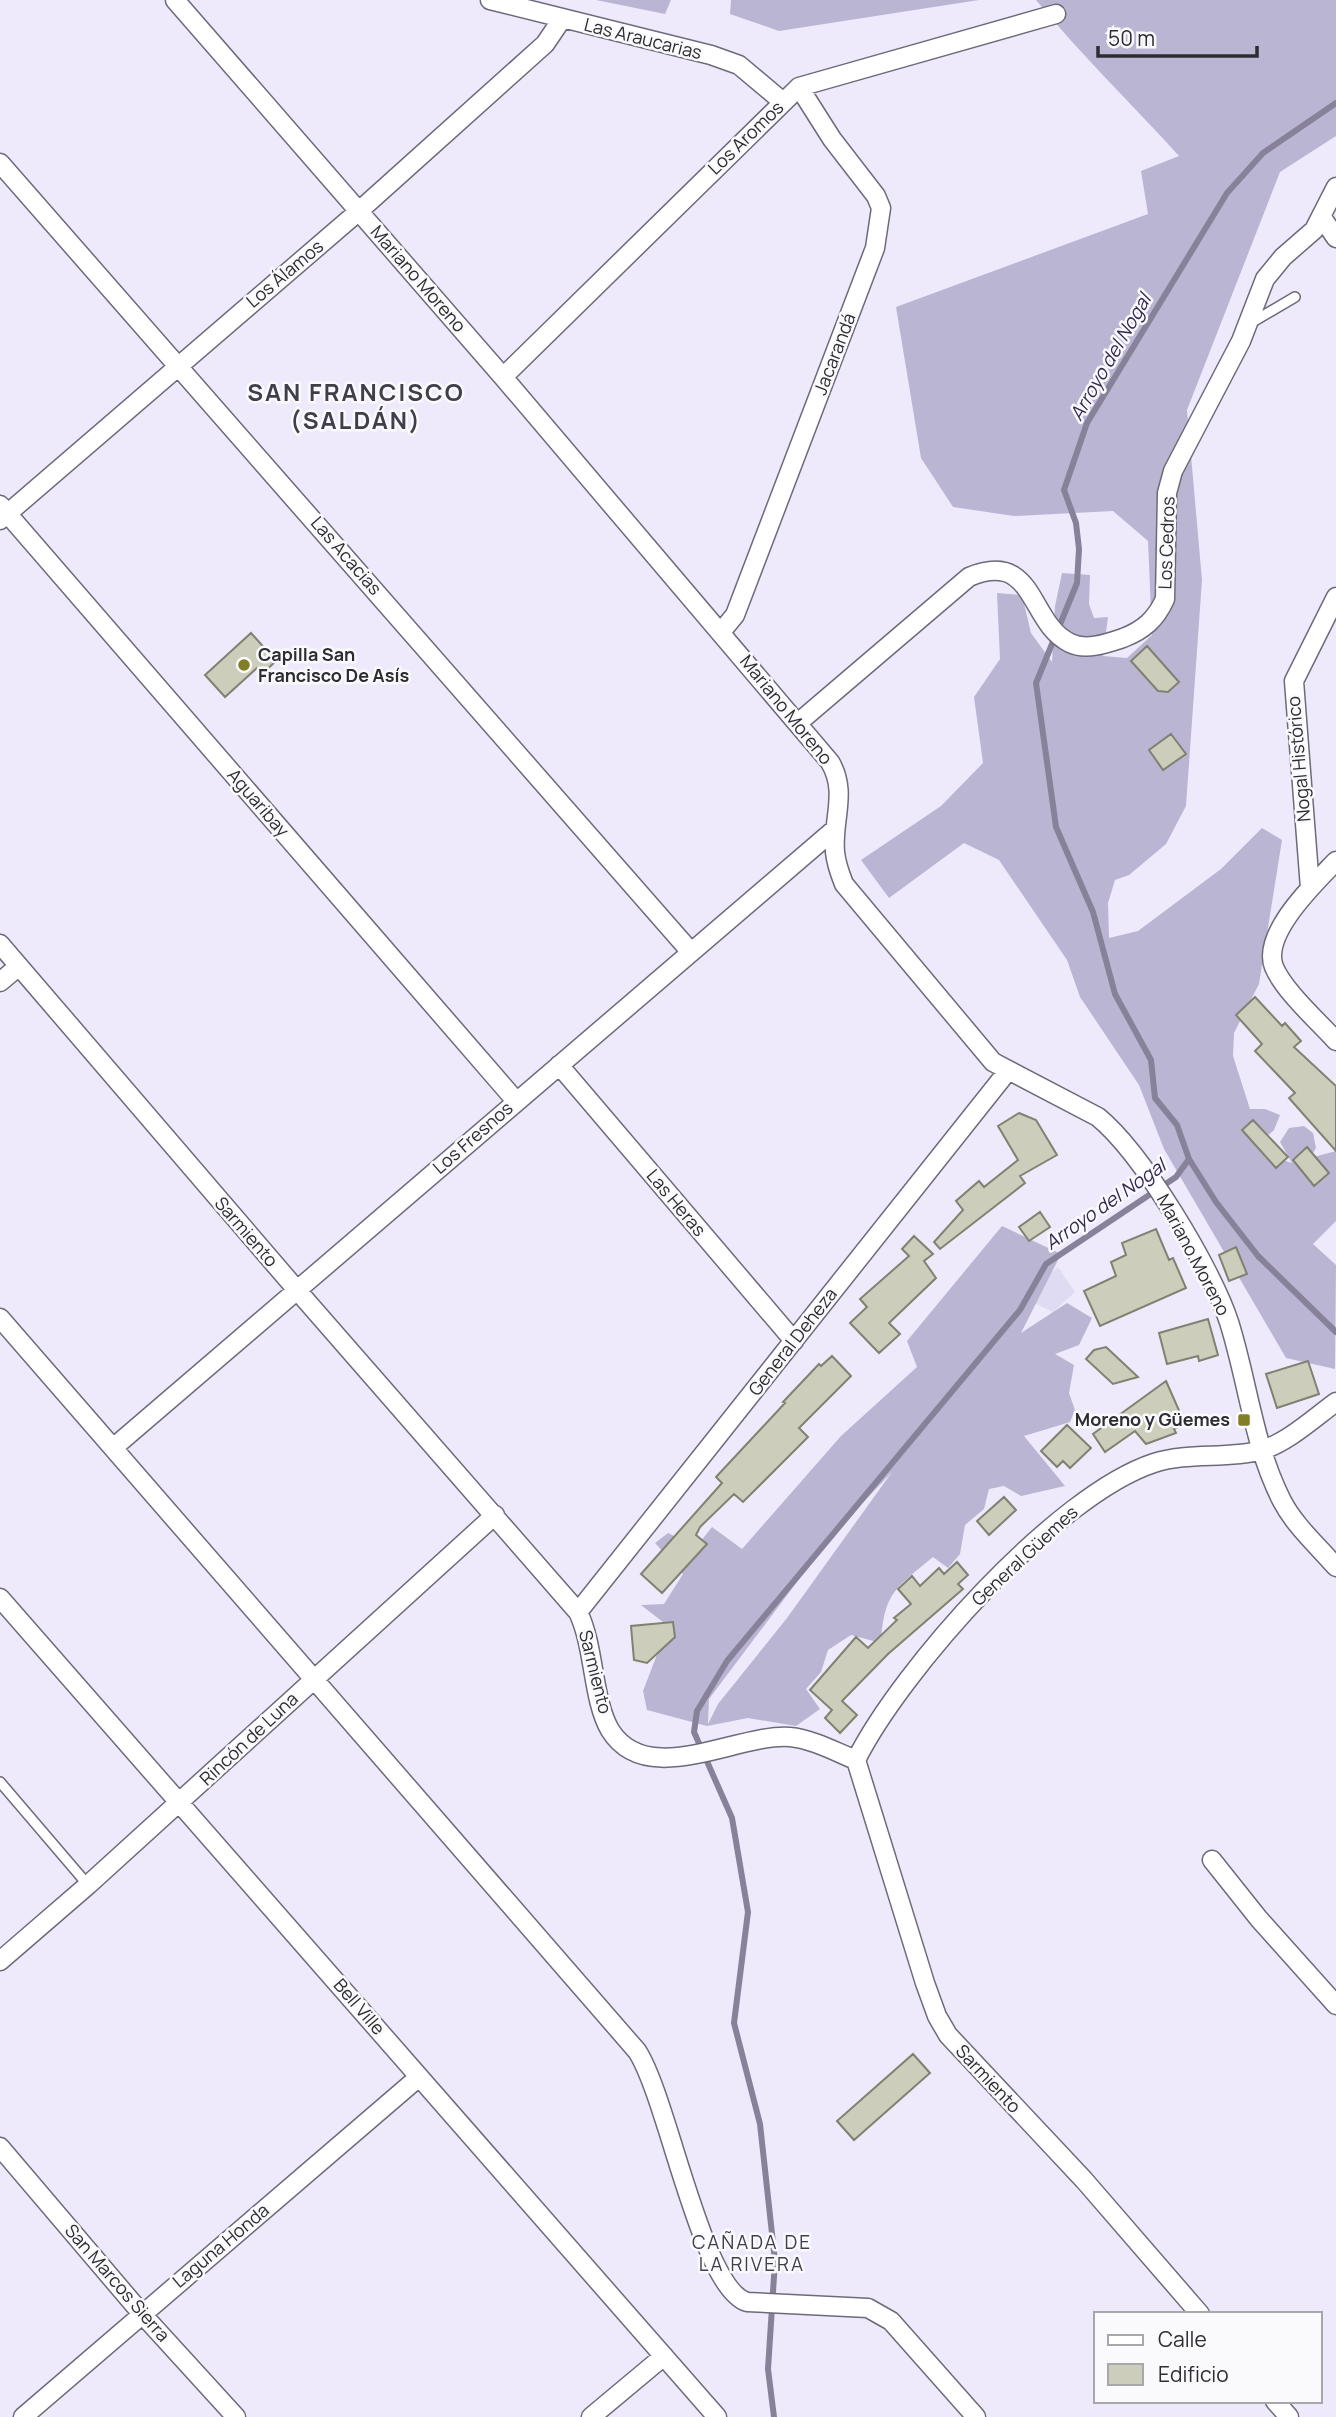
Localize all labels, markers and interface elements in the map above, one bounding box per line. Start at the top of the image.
street label: Las Araucarias [582,12,705,64]
scale bar [1098,14,1257,58]
text: 50 m [1108,24,1155,52]
street label: Los Aromos [702,95,788,179]
street label: Mariano Moreno [366,220,472,337]
street label: Los Álamos [241,234,328,313]
water label: Arroyo del Nogal [1063,287,1158,425]
street label: Jacarandá [808,309,861,398]
district label: SAN FRANCISCO (SALDÁN) [247,375,465,436]
street label: Los Cedros [1152,496,1180,590]
street label: Las Acacias [306,511,388,600]
place label: Capilla San Francisco De Asís [258,642,409,687]
street label: Mariano Moreno [735,650,838,769]
marker: Capilla San Francisco De Asís [236,657,252,673]
street label: Nogal Histórico [1281,695,1315,823]
street label: Aguaribay [222,763,295,842]
street label: Los Fresnos [427,1096,517,1179]
water label: Arroyo del Nogal [1039,1151,1173,1255]
street label: Las Heras [642,1164,712,1241]
street label: Mariano Moreno [1152,1190,1236,1319]
street label: Sarmiento [210,1191,284,1271]
street label: General Deheza [742,1282,842,1400]
place label: Moreno y Güemes [1075,1407,1230,1431]
marker: Moreno y Güemes [1236,1412,1252,1428]
street label: General Güemes [966,1500,1083,1611]
street label: Sarmiento [574,1627,618,1716]
street label: Rincón de Luna [194,1686,303,1790]
street label: Bell Ville [329,1973,391,2040]
street label: Sarmiento [951,2039,1027,2118]
street label: Laguna Honda [167,2198,274,2293]
street label: San Marcos Sierra [60,2218,176,2346]
district label: CAÑADA DE LA RIVERA [692,2229,812,2277]
legend [1094,2312,1322,2403]
text: Calle [1158,2325,1207,2353]
text: Edificio [1158,2360,1229,2388]

